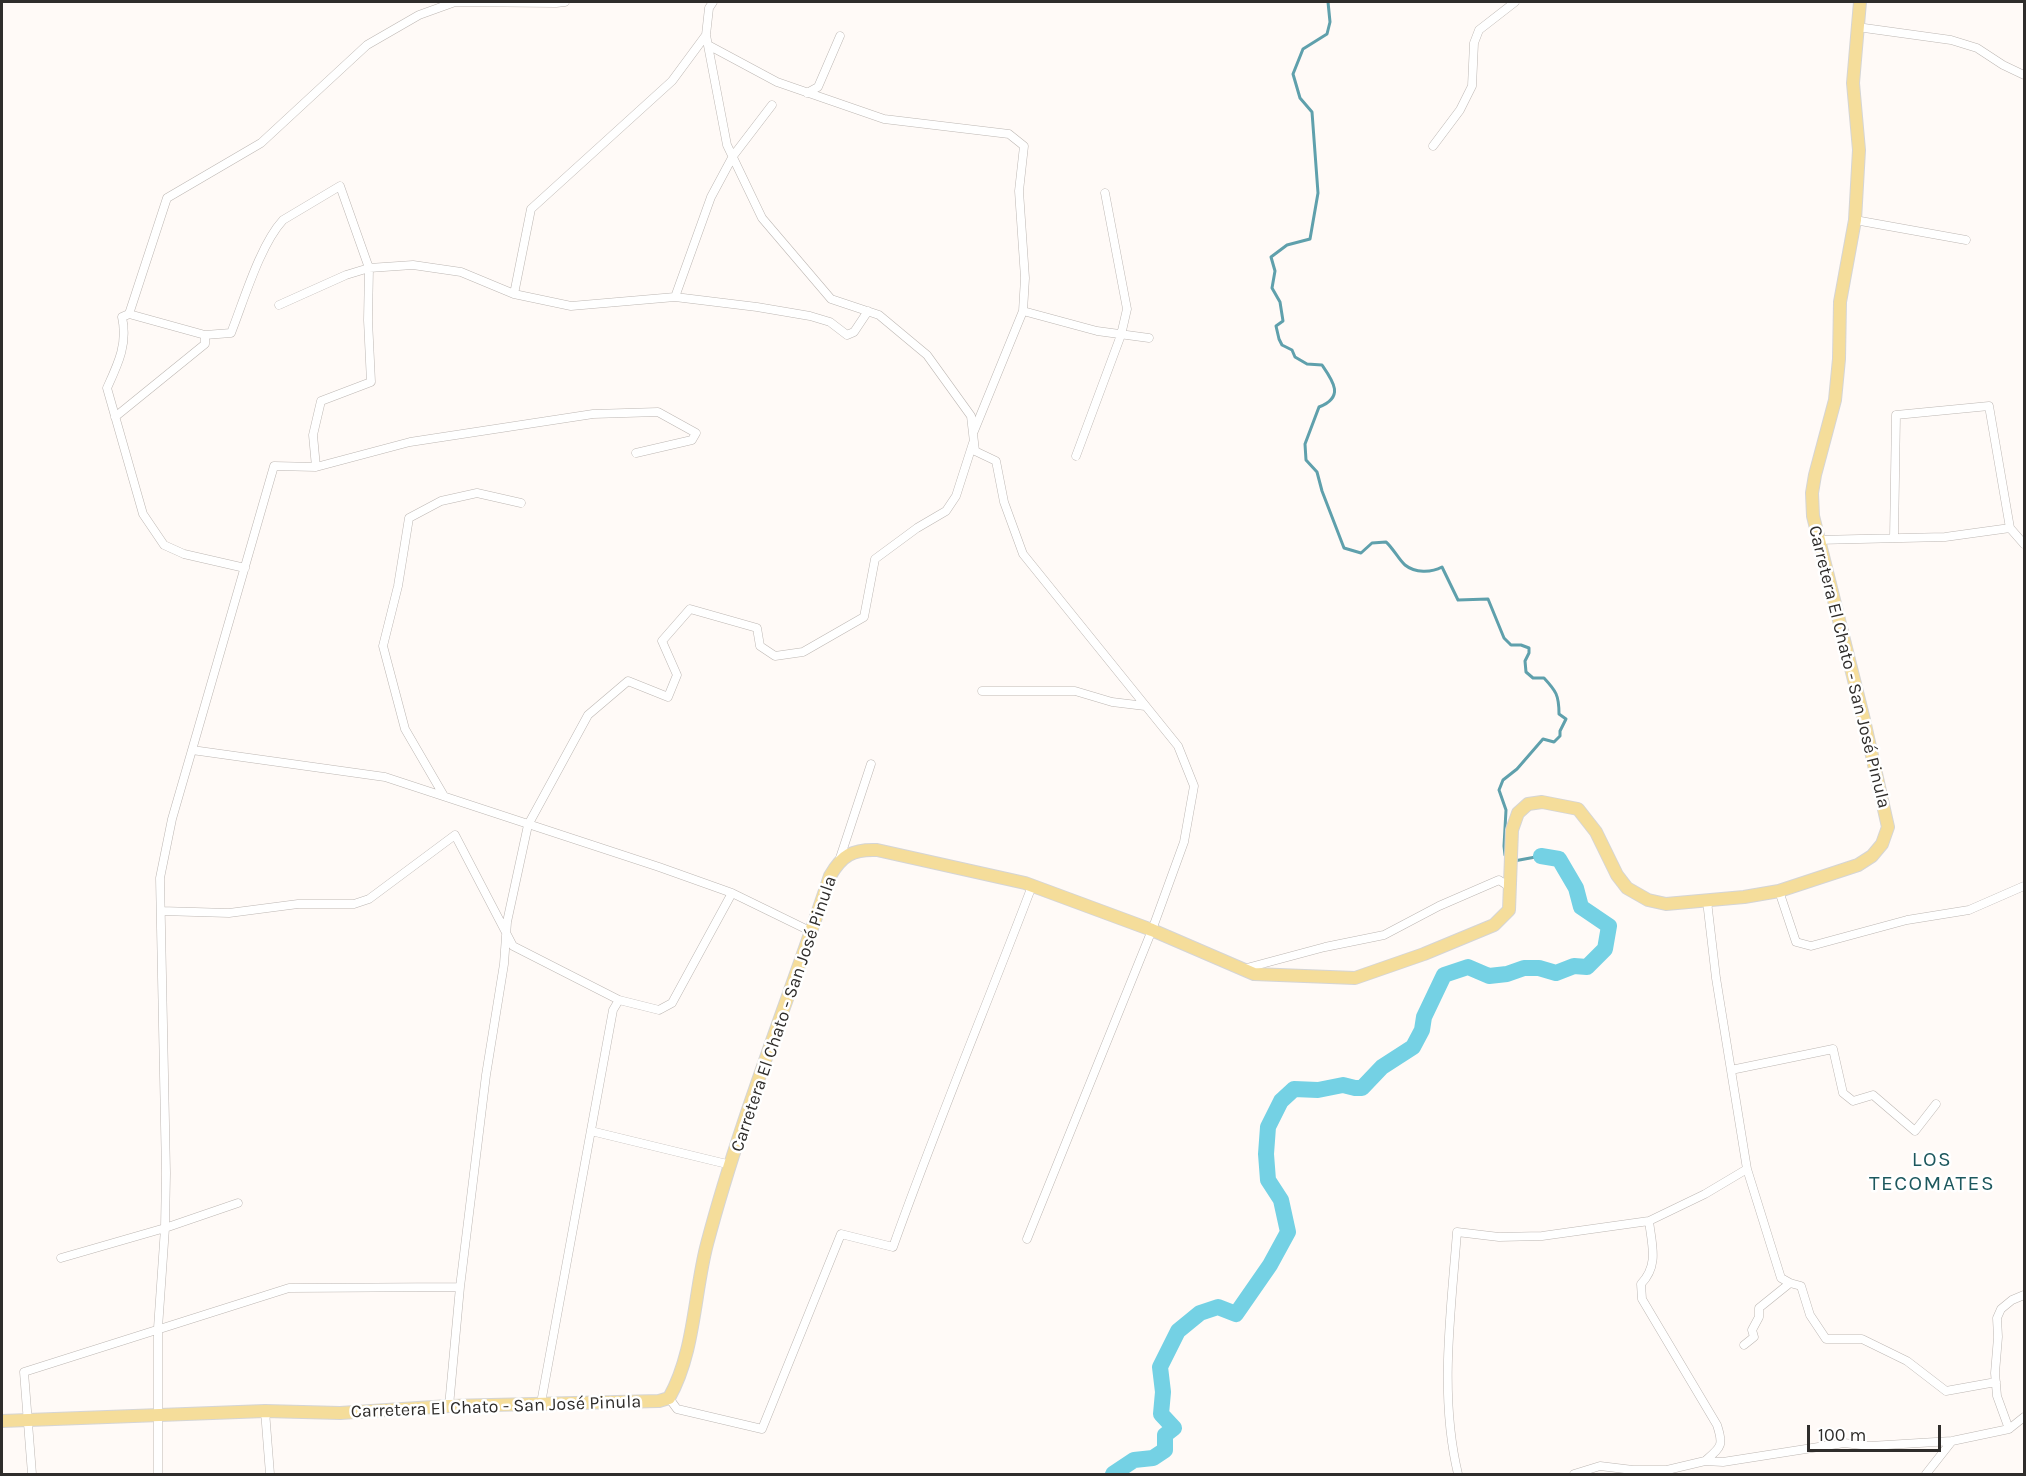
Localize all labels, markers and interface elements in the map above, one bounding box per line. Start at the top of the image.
street label: Carretera El Chato - San José Pinula [1803,523,1895,811]
street label: Carretera El Chato - San José Pinula [726,873,842,1155]
district label: LOS TECOMATES [1869,1147,1995,1197]
street label: Carretera El Chato - San José Pinula [350,1391,642,1423]
scale bar [1810,1413,1944,1451]
text: 100 m [1818,1424,1866,1446]

